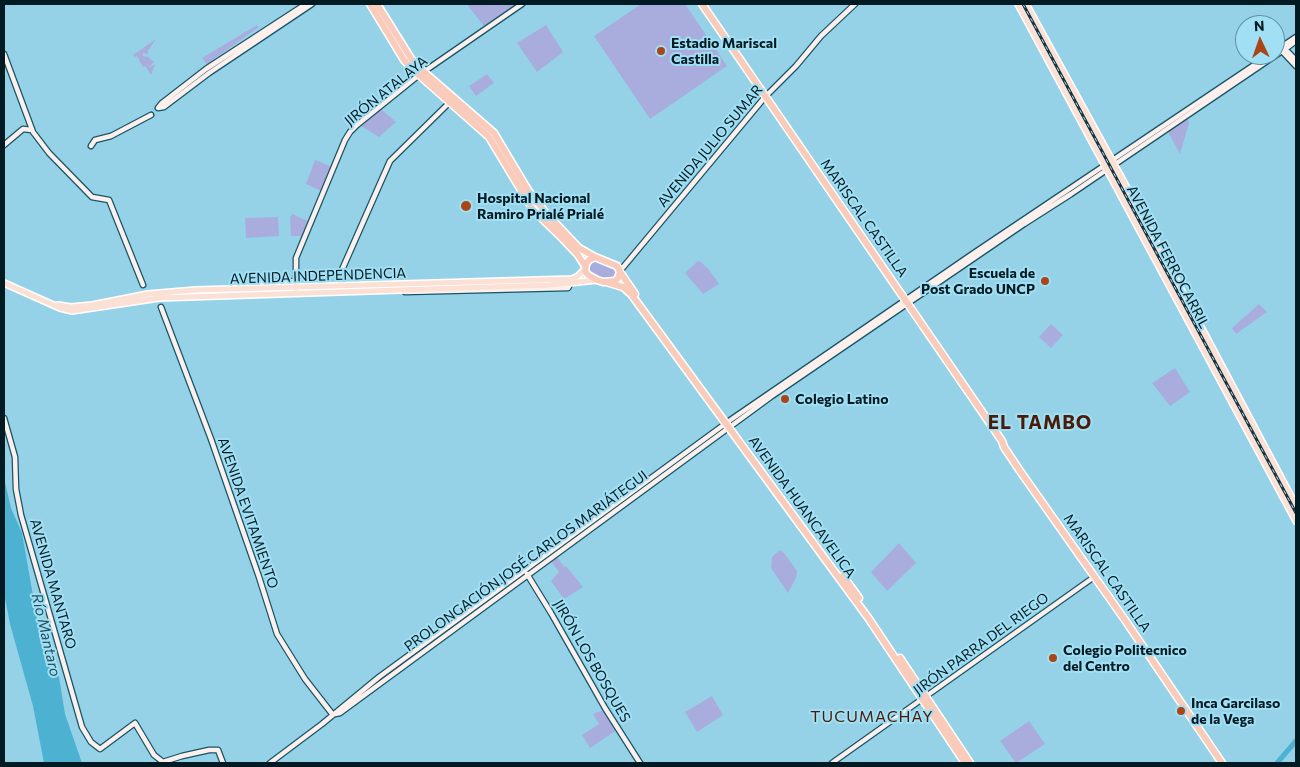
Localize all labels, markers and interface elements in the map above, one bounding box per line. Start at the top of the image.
north arrow [1235,15,1285,65]
text: N [1254,17,1265,34]
place label: Estadio Mariscal Castilla [671,35,777,68]
marker: Estadio Mariscal Castilla [655,45,667,57]
street label: JIRÓN ATALAYA [341,52,431,130]
street label: AVENIDA JULIO SUMAR [654,81,766,211]
street label: MARISCAL CASTILLA [817,156,911,280]
street label: AVENIDA FERROCARRIL [1123,183,1213,331]
place label: Hospital Nacional Ramiro Prialé Prialé [477,190,604,222]
marker: Hospital Nacional Ramiro Prialé Prialé [459,199,473,213]
street label: AVENIDA INDEPENDENCIA [230,265,406,287]
place label: Escuela de Post Grado UNCP [921,265,1035,298]
marker: Escuela de Post Grado UNCP [1039,275,1051,287]
place label: Colegio Latino [795,391,889,407]
marker: Colegio Latino [779,393,791,405]
district label: EL TAMBO [987,412,1093,434]
street label: AVENIDA HUANCAVELICA [745,433,859,581]
street label: AVENIDA EVITAMIENTO [214,435,282,591]
street label: PROLONGACIÓN JOSÉ CARLOS MARIÁTEGUI [401,467,651,655]
street label: MARISCAL CASTILLA [1060,511,1154,635]
street label: AVENIDA MANTARO [26,517,80,651]
street label: JIRÓN PARRA DEL RIEGO [910,589,1052,699]
water label: Río Mantaro [28,592,64,678]
street label: JIRÓN LOS BOSQUES [550,597,634,725]
place label: Colegio Politecnico del Centro [1063,642,1187,674]
marker: Colegio Politecnico del Centro [1047,652,1059,664]
place label: Inca Garcilaso de la Vega [1191,695,1280,728]
marker: Inca Garcilaso de la Vega [1175,705,1187,717]
district label: TUCUMACHAY [809,707,935,727]

